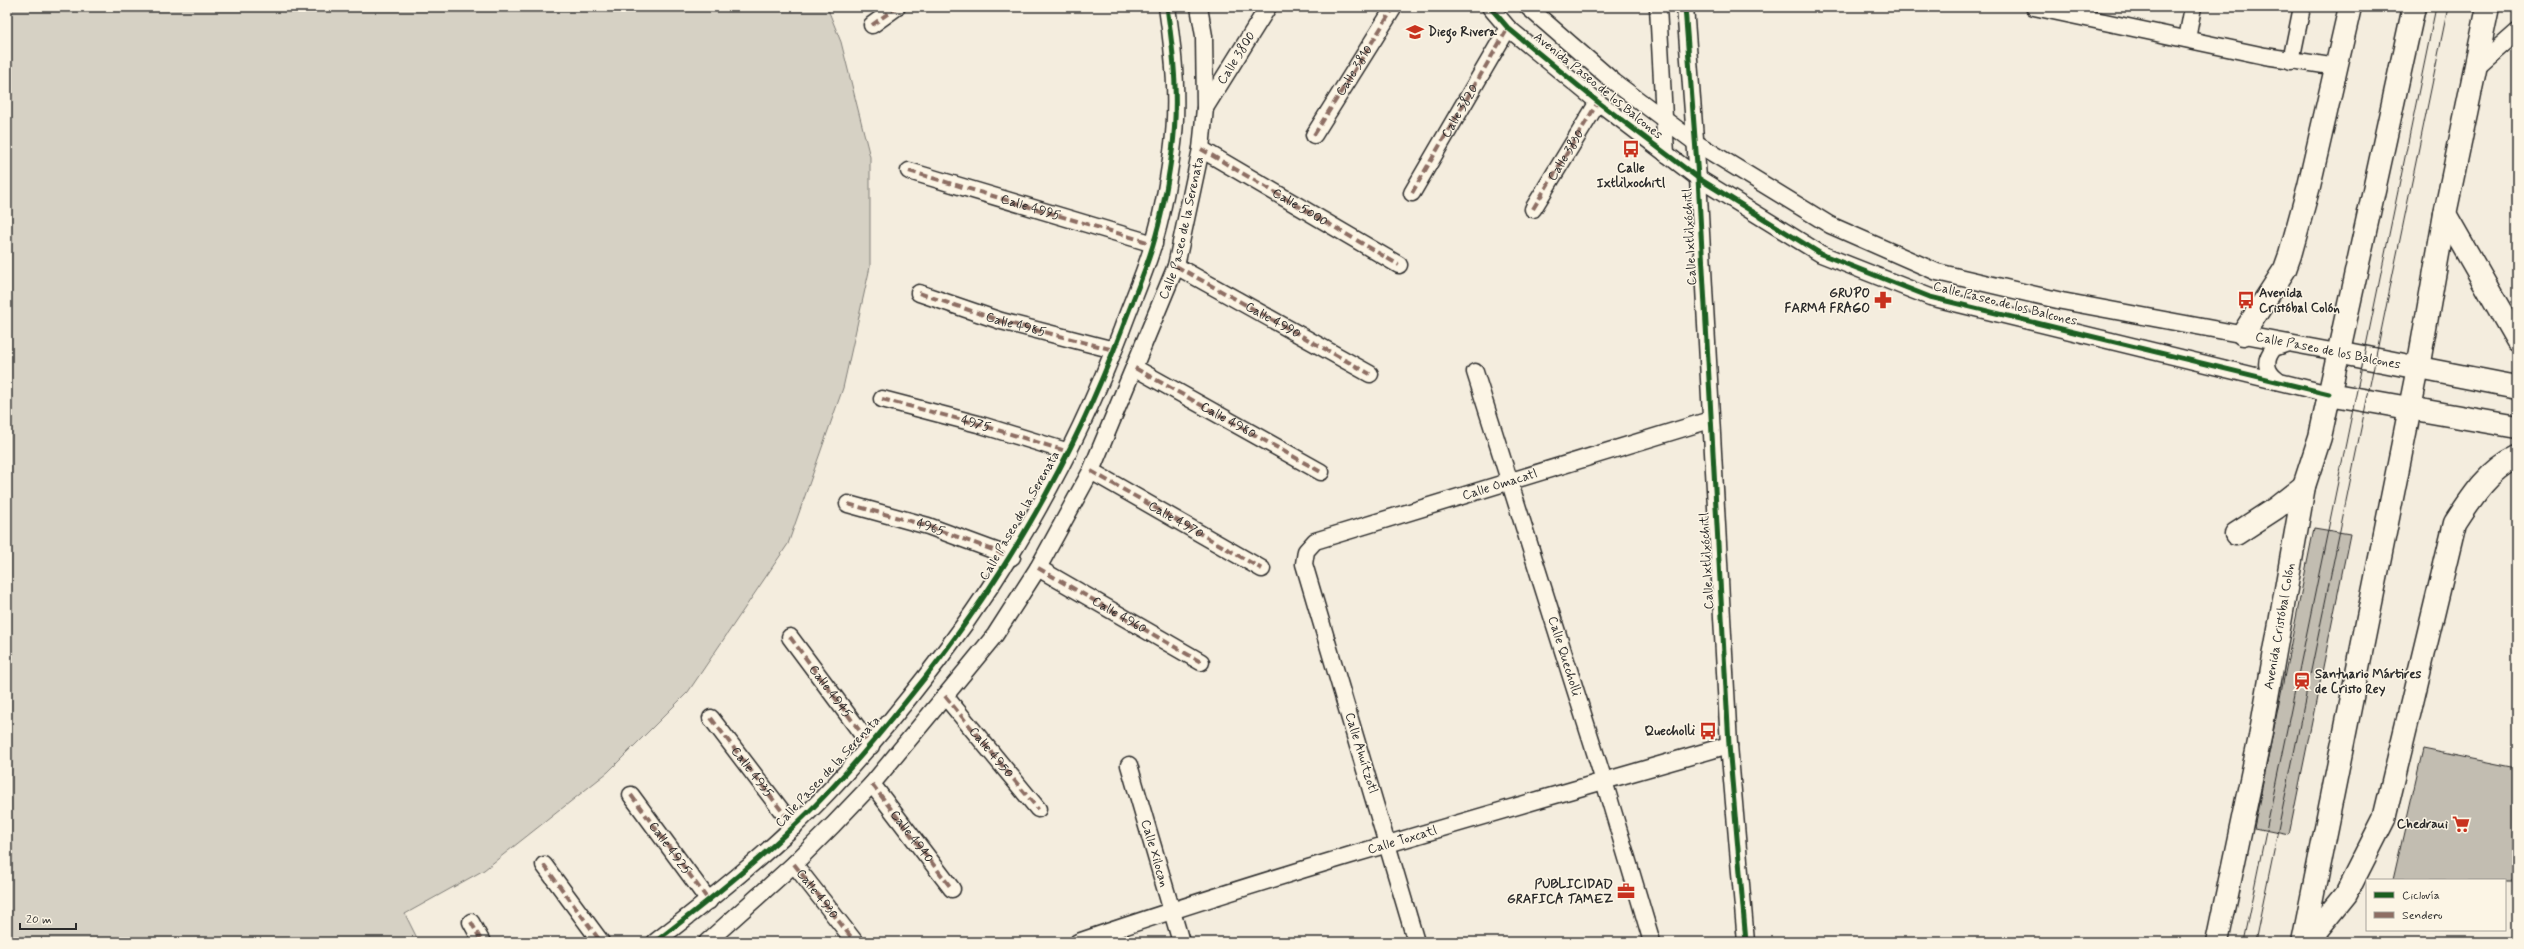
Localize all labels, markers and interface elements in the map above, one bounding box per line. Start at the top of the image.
school or university icon: Diego Rivera [1405,22,1425,42]
place label: Diego Rivera [1428,24,1498,44]
street label: Calle 3800 [1213,28,1259,88]
street label: Avenida Paseo de los Balcones [1530,29,1666,144]
street label: Calle 3810 [1332,42,1377,99]
street label: Calle 3820 [1437,81,1482,141]
street label: Calle 3830 [1544,126,1588,184]
bus stop icon: Calle Ixtlilxochitl [1621,139,1641,159]
street label: Calle Paseo de la Serenata [1155,155,1208,302]
place label: Calle Ixtlilxochitl [1597,160,1666,192]
street label: Calle 5000 [1269,184,1331,230]
street label: Calle Ixtlilxóchitl [1679,188,1701,286]
street label: Calle 4995 [999,190,1063,224]
street label: Calle Paseo de los Balcones [1931,278,2079,330]
place label: GRUPO FARMA FRAGO [1785,285,1870,317]
place label: Avenida Cristóbal Colón [2259,285,2340,317]
pharmacy icon: GRUPO FARMA FRAGO [1873,290,1893,310]
bus stop icon: Avenida Cristóbal Colón [2236,290,2256,310]
street label: Calle 4990 [1242,298,1304,342]
street label: Calle 4985 [984,308,1048,341]
street label: Calle Paseo de los Balcones [2254,329,2402,373]
street label: Calle 4980 [1198,398,1259,443]
street label: 4975 [959,411,993,436]
street label: Calle Paseo de la Serenata [976,448,1064,584]
street label: Calle Omacatl [1460,465,1539,504]
street label: Calle 4970 [1145,497,1207,542]
street label: Calle Ixtlilxóchitl [1696,512,1718,610]
street label: 4965 [915,515,948,540]
street label: Avenida Cristóbal Colón [2260,562,2299,691]
street label: Calle 4960 [1089,593,1150,637]
street label: Calle Quecholli [1544,614,1585,699]
street label: Calle 4945 [805,661,856,722]
place label: Santuario Mártires de Cristo Rey [2315,666,2422,698]
station icon: Santuario Mártires de Cristo Rey [2292,671,2312,691]
street label: Calle Ahuítzotl [1341,710,1381,796]
street label: Calle Paseo de la Serenata [772,713,884,831]
bus stop icon: Quecholli [1698,721,1718,741]
street label: Calle 4950 [965,723,1017,781]
place label: Quecholli [1645,723,1695,740]
street label: Calle 4935 [727,743,777,801]
street label: Calle 4940 [887,807,937,866]
supermarket icon: Chedraui [2451,814,2471,834]
place label: Chedraui [2397,816,2448,833]
street label: Calle 4925 [645,818,696,878]
street label: Calle Xilocan [1137,818,1173,889]
street label: Calle Toxcatl [1366,821,1439,858]
street label: Calle 4930 [792,865,842,923]
place label: PUBLICIDAD GRAFICA TAMEZ [1507,876,1613,908]
legend [2366,879,2506,931]
office icon: PUBLICIDAD GRAFICA TAMEZ [1616,881,1636,901]
text: Ciclovía [2402,888,2440,904]
scale bar [20,905,76,931]
text: Sendero [2402,908,2443,924]
text: 20 m [26,912,52,928]

